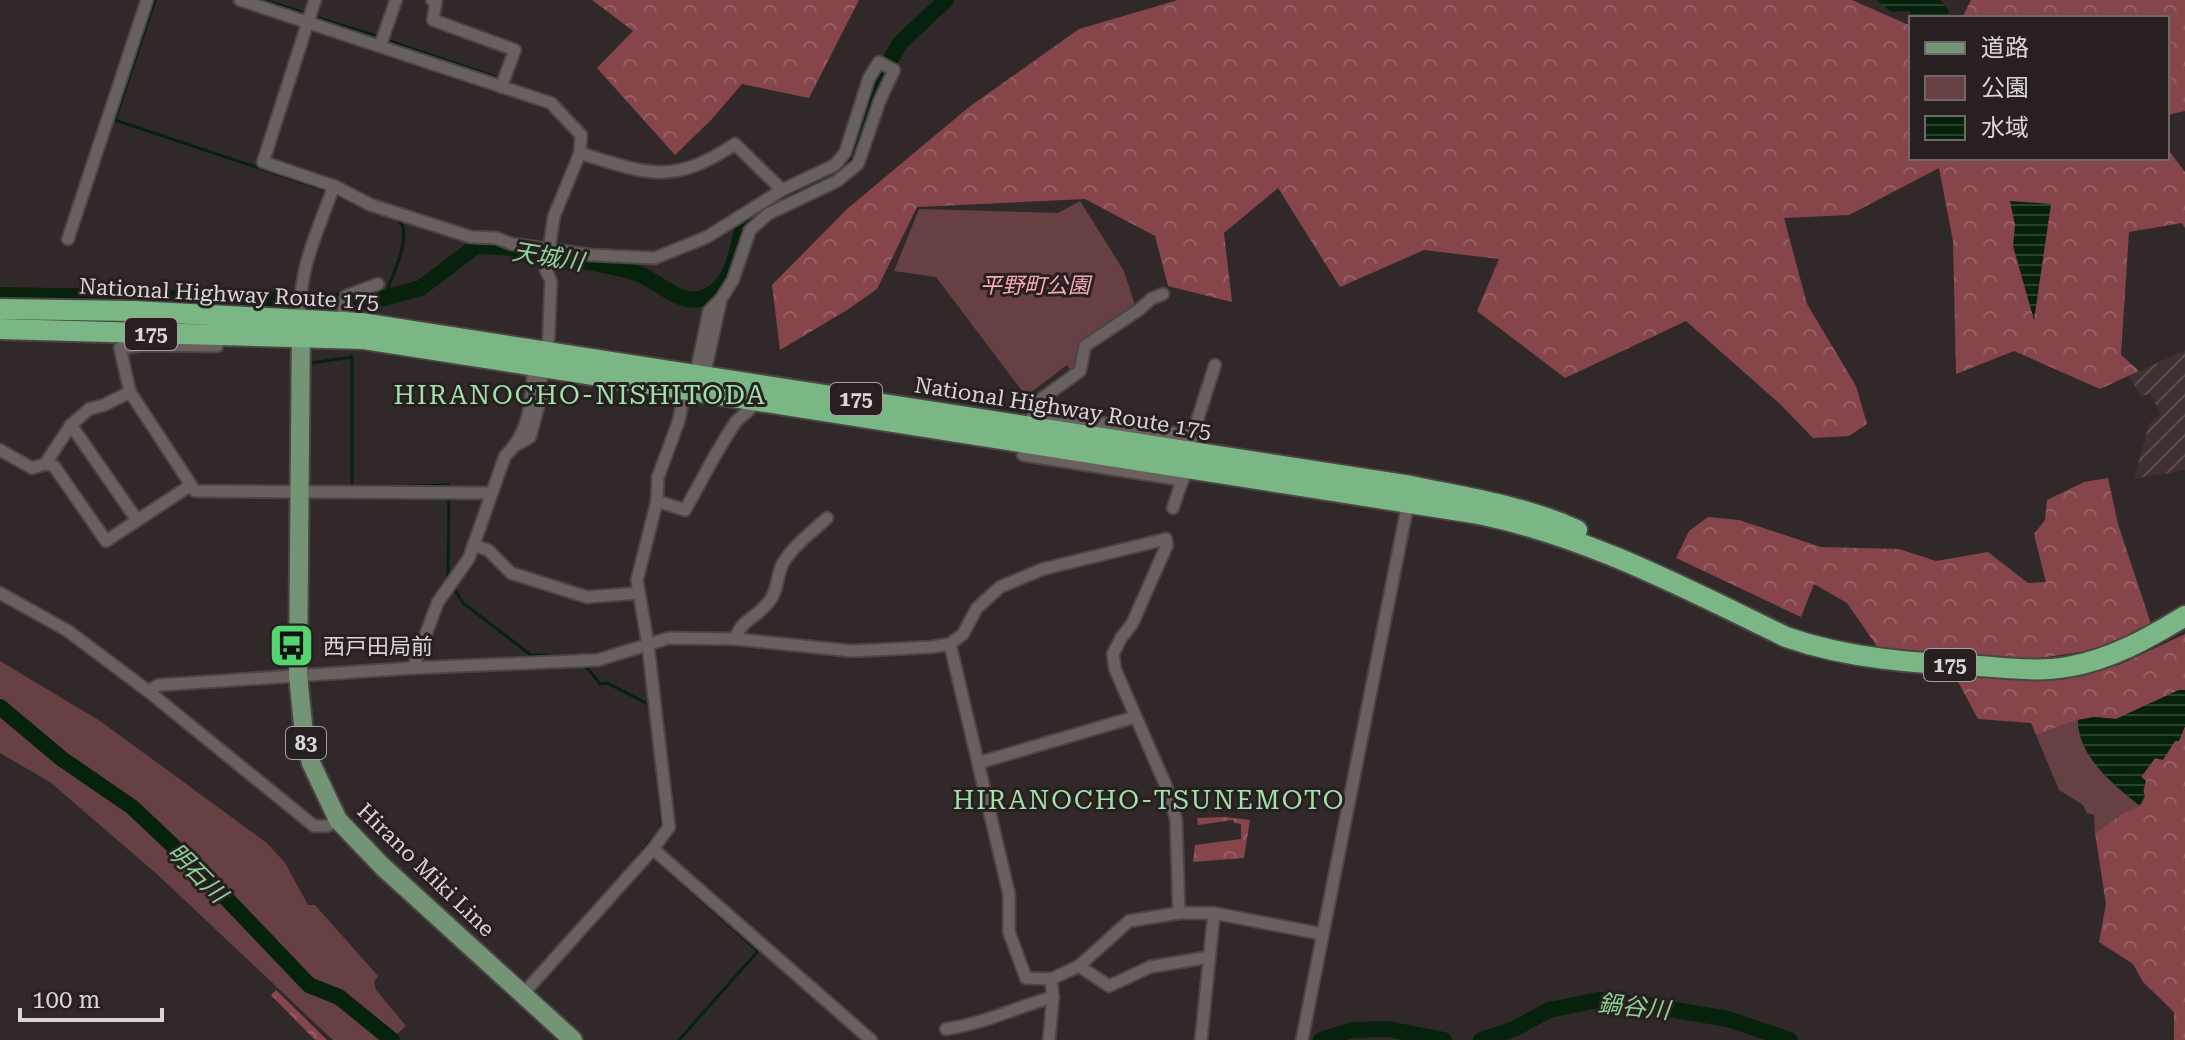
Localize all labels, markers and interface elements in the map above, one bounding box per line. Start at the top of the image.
legend [1909,16,2169,160]
text: 道路 [1981,34,2029,62]
text: 公園 [1981,74,2029,102]
text: 水域 [1981,114,2029,142]
water label: 天城川 [510,238,589,277]
park label: 平野町公園 [980,273,1093,298]
street label: National Highway Route 175 [78,274,380,314]
road number: 175 [125,318,177,350]
street label: National Highway Route 175 [913,372,1213,444]
district label: HIRANOCHO-NISHITODA [393,380,767,410]
road number: 175 [830,383,882,415]
bus stop icon: 西戸田局前 [268,622,316,670]
place label: 西戸田局前 [323,634,433,659]
road number: 175 [1924,649,1976,681]
road number: 83 [286,727,326,759]
district label: HIRANOCHO-TSUNEMOTO [953,785,1345,815]
street label: Hirano Miki Line [352,798,500,942]
water label: 明石川 [162,838,234,910]
scale bar [20,972,162,1022]
text: 100 m [32,986,100,1014]
water label: 鍋谷川 [1597,989,1674,1025]

